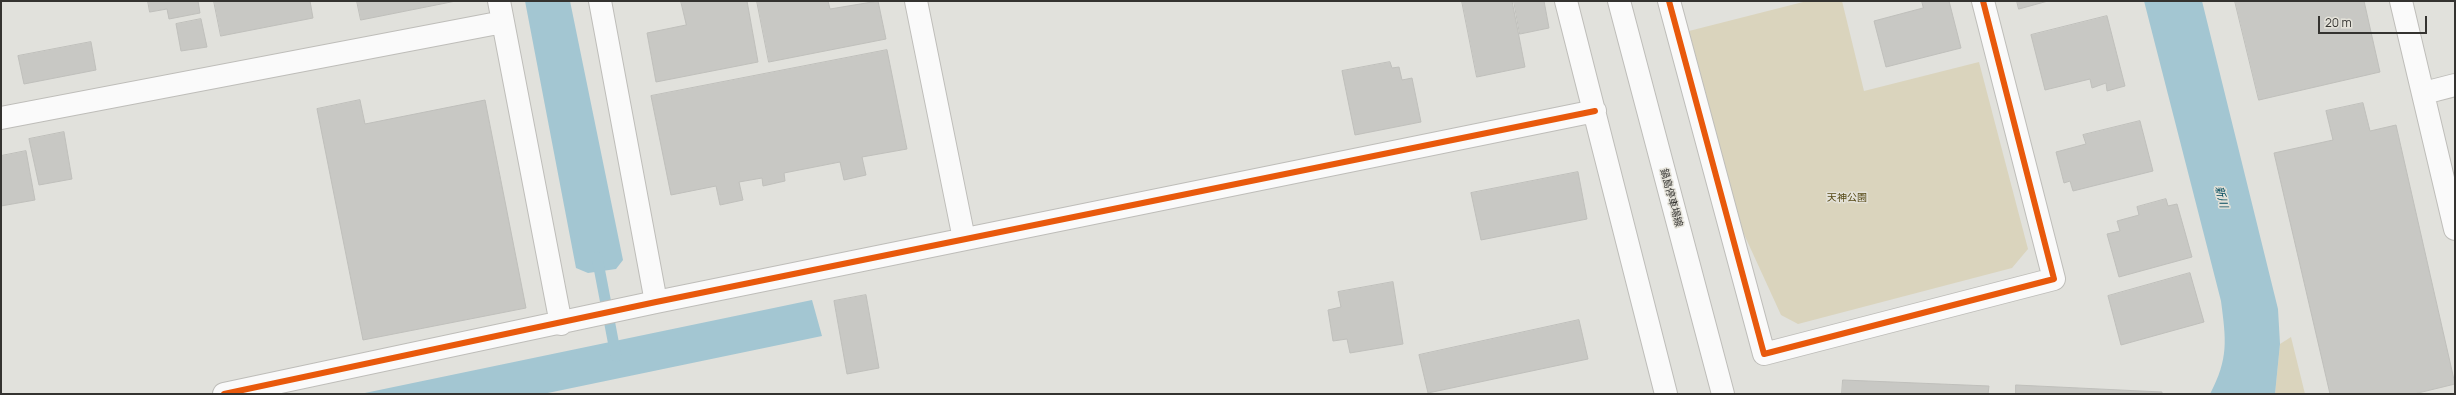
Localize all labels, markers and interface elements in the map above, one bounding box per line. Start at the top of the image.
scale bar [2320,8,2429,34]
text: 20 m [2325,14,2352,31]
street label: 鍋島停車場線 [1657,167,1685,229]
water label: 新川 [2212,185,2230,209]
park label: 天神公園 [1827,192,1867,204]

